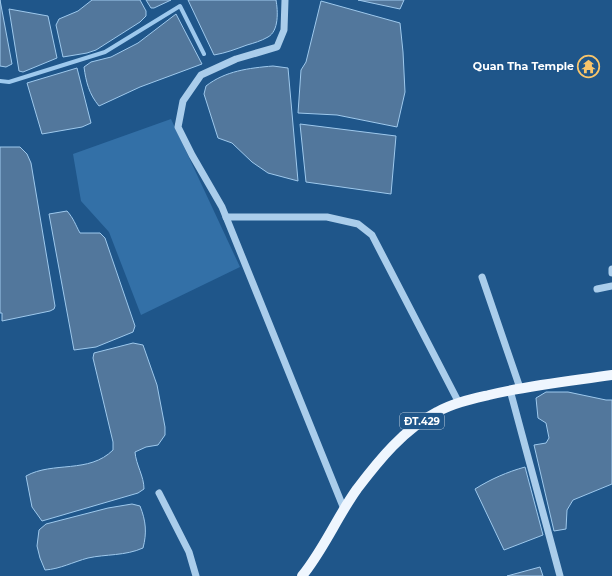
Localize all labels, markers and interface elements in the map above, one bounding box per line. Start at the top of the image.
temple icon: Quan Tha Temple [576,53,602,79]
place label: Quan Tha Temple [473,59,574,73]
road number: ĐT.429 [400,413,444,429]

